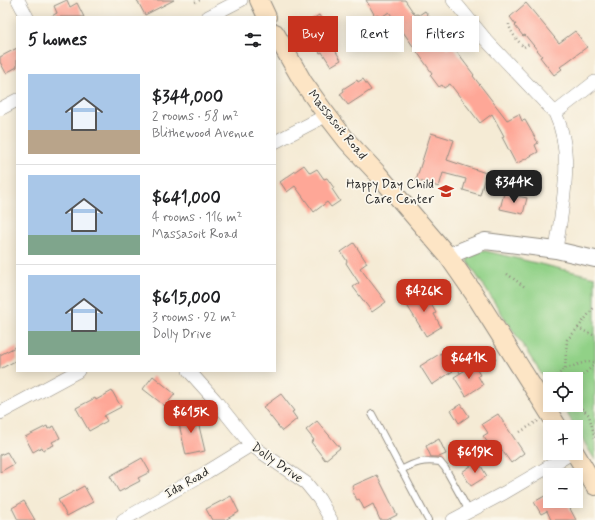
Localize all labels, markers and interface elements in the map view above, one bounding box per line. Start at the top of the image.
chip: Buy [288,16,338,52]
chip: Rent [346,16,404,52]
chip: Filters [412,16,479,52]
text: 5 homes [28,29,87,51]
icon: filters [242,29,264,51]
text: $344,000 [152,86,223,108]
street label: Massasoit Road [304,86,371,164]
icon: home [60,90,108,138]
text: 2 rooms · 58 m² [152,108,239,125]
text: Blithewood Avenue [152,125,254,142]
pin: $344K [486,170,542,204]
text: $344K [495,174,533,191]
place label: Happy Day Child Care Center [346,176,435,208]
school or university icon: Happy Day Child Care Center [437,182,455,200]
text: $641,000 [152,187,221,209]
icon: home [60,191,108,239]
text: 4 rooms · 116 m² [152,209,242,226]
text: Massasoit Road [152,226,237,243]
pin: $426K [396,279,452,313]
text: $426K [405,283,443,300]
text: $615,000 [152,287,221,309]
icon: home [60,291,108,339]
text: 3 rooms · 92 m² [152,309,236,326]
text: Dolly Drive [152,326,211,343]
pin: $641K [441,346,497,380]
text: $641K [451,350,487,367]
map controls [543,372,583,508]
button: locate [543,372,583,412]
pin: $615K [163,400,219,434]
text: $615K [173,404,209,421]
button: + [543,420,583,460]
street label: Dolly Drive [248,439,306,487]
pin: $619K [447,440,503,474]
text: $619K [457,444,493,461]
street label: Ida Road [162,464,212,502]
button: − [543,468,583,508]

